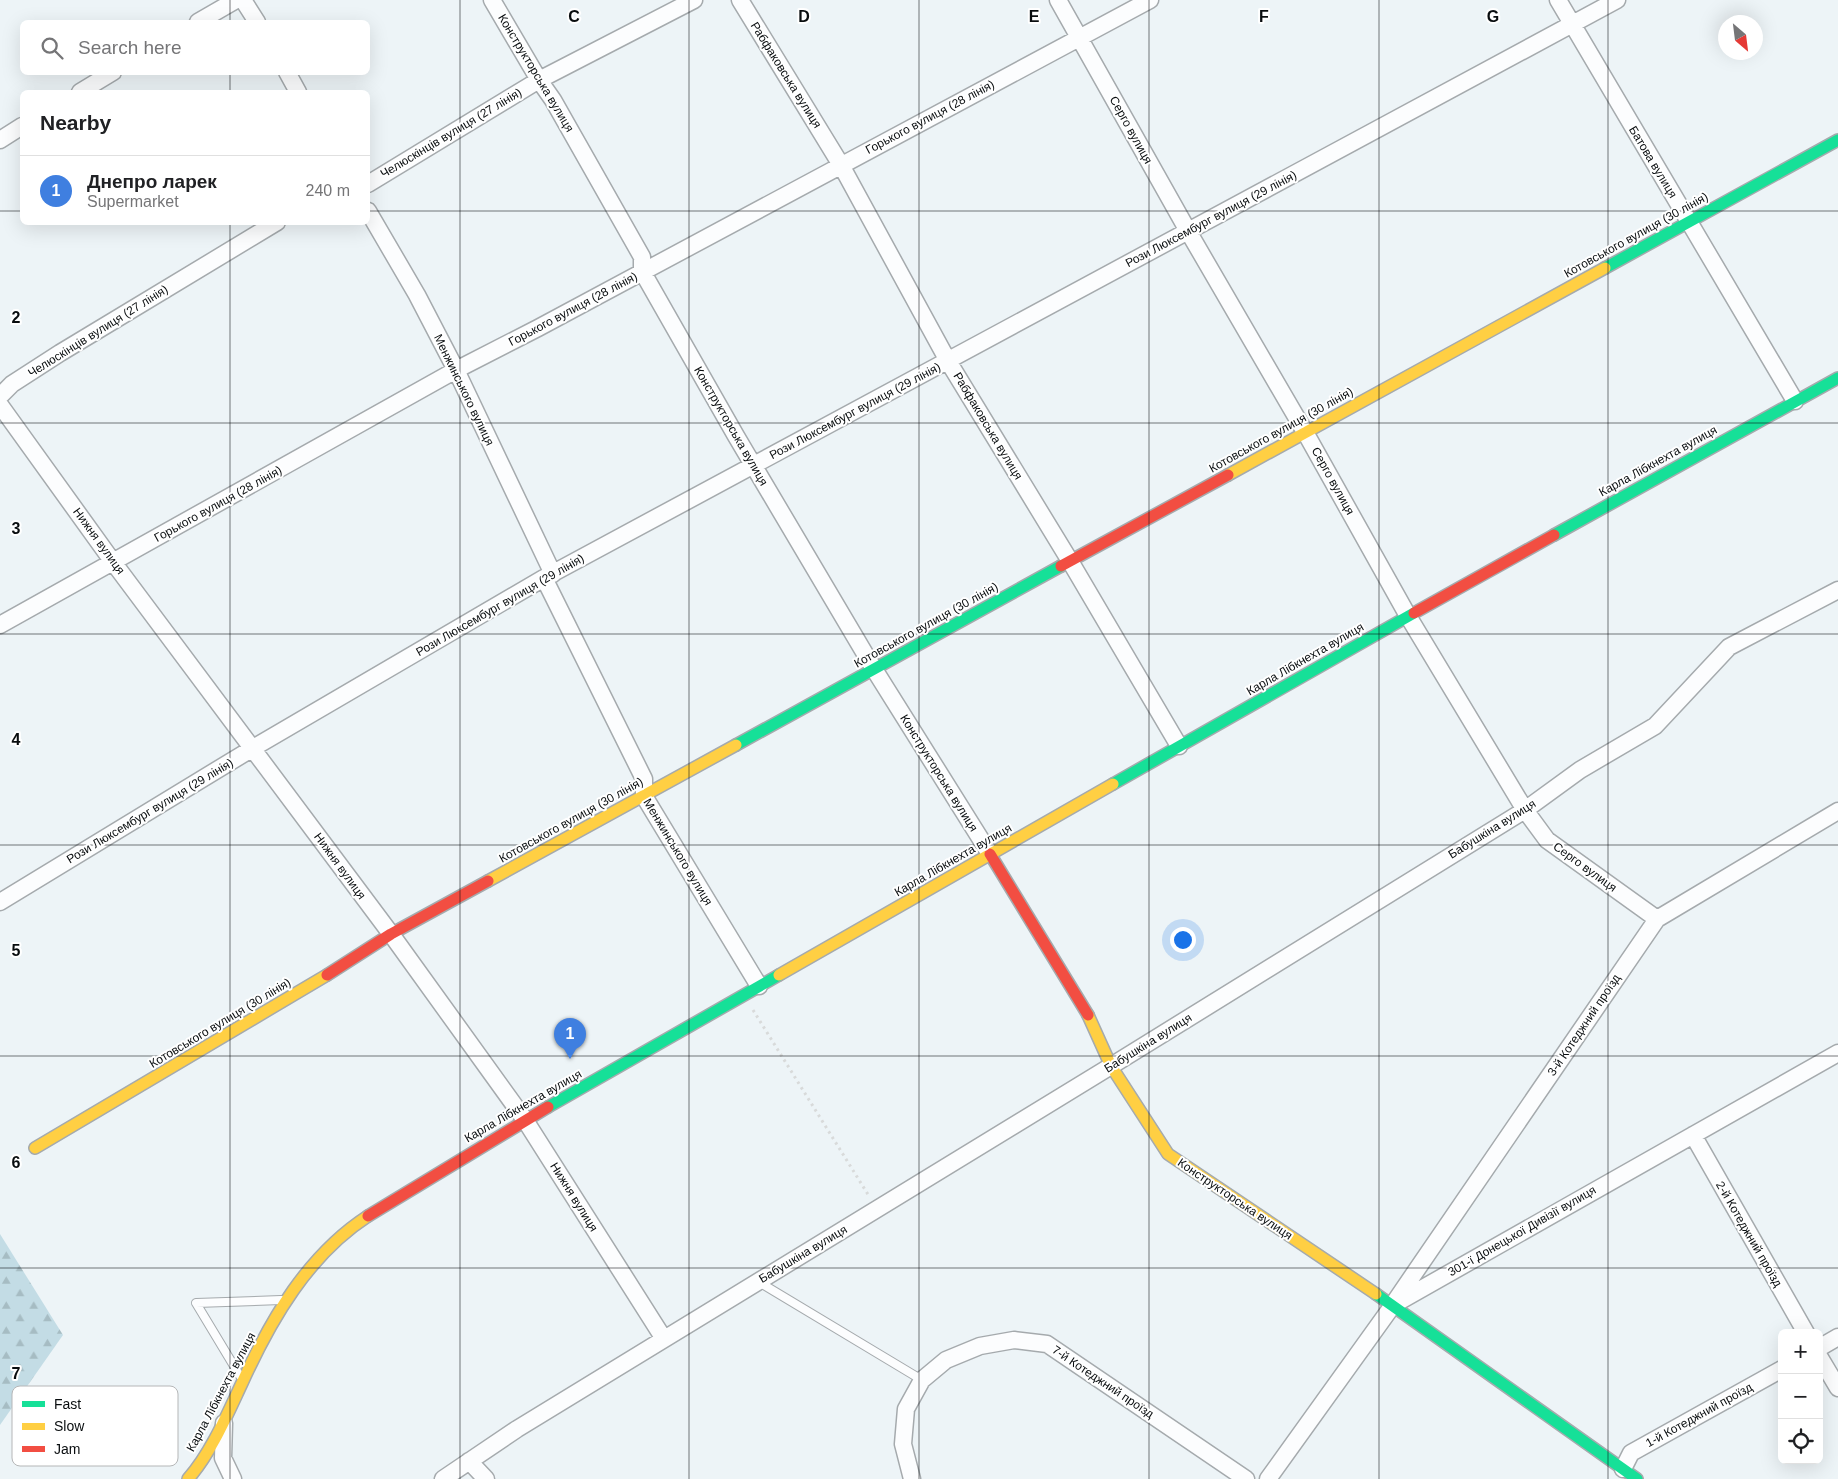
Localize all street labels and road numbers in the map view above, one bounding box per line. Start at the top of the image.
street label: Конструкторська вулиця [495,11,577,135]
street label: Рабфаковська вулиця [748,19,824,131]
street label: Горького вулиця (28 лiнiя) [863,77,997,157]
street label: Челюскінців вулиця (27 лiнiя) [378,85,524,181]
street label: Серго вулиця [1107,94,1155,166]
street label: Батова вулиця [1626,123,1680,201]
street label: Рози Люксембург вулиця (29 лiнiя) [1123,168,1299,270]
street label: Котовського вулиця (30 лiнiя) [1562,189,1710,281]
street label: Горького вулиця (28 лiнiя) [506,269,640,349]
street label: Челюскінців вулиця (27 лiнiя) [25,282,171,380]
street label: Менжинського вулиця [431,332,497,448]
street label: Рози Люксембург вулиця (29 лiнiя) [767,360,943,462]
street label: Конструкторська вулиця [691,364,771,488]
street label: Рабфаковська вулиця [950,370,1026,482]
street label: Котовського вулиця (30 лiнiя) [1207,384,1355,476]
street label: Карла Лібкнехта вулиця [1597,423,1719,499]
street label: Серго вулиця [1309,445,1357,517]
street label: Горького вулиця (28 лiнiя) [152,463,284,545]
street label: Нижня вулиця [70,505,128,577]
street label: Рози Люксембург вулиця (29 лiнiя) [413,551,587,659]
street label: Котовського вулиця (30 лiнiя) [852,579,1000,671]
street label: Карла Лібкнехта вулиця [1244,620,1366,698]
street label: Конструкторська вулиця [897,712,981,834]
street label: Рози Люксембург вулиця (29 лiнiя) [64,756,236,866]
street label: Котовського вулиця (30 лiнiя) [497,774,645,866]
street label: Менжинського вулиця [641,796,715,908]
street label: Бабушкіна вулиця [1446,796,1538,862]
street label: Карла Лібкнехта вулиця [892,821,1014,899]
street label: Нижня вулиця [311,830,369,902]
street label: Серго вулиця [1551,839,1619,895]
street label: 3-й Котеджний проїзд [1545,971,1623,1079]
street label: Котовського вулиця (30 лiнiя) [147,975,293,1071]
street label: Бабушкіна вулиця [1102,1010,1194,1076]
street label: Карла Лібкнехта вулиця [462,1067,584,1145]
street label: Конструкторська вулиця [1175,1155,1295,1243]
street label: Нижня вулиця [547,1160,601,1234]
street label: 2-й Котеджний проїзд [1713,1179,1785,1289]
street label: 301-ї Донецької Дивізії вулиця [1446,1183,1598,1279]
street label: Бабушкіна вулиця [756,1222,850,1286]
street label: Карла Лібкнехта вулиця [184,1330,258,1454]
street label: 7-й Котеджний проїзд [1049,1343,1157,1421]
street label: 1-й Котеджний проїзд [1643,1380,1755,1450]

